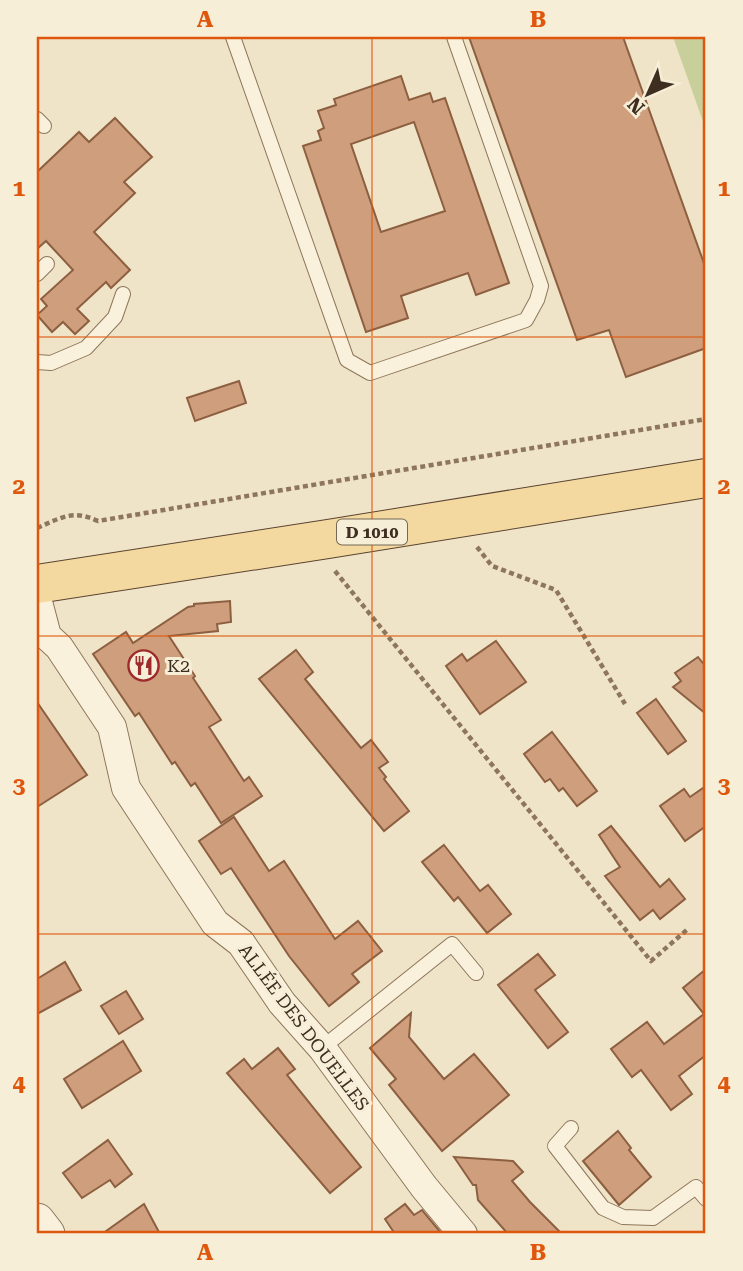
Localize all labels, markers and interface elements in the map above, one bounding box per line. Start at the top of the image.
text: A [197,6,214,33]
text: B [530,6,546,33]
north arrow [614,60,684,130]
text: N [623,92,650,119]
text: 1 [13,175,26,202]
text: 1 [718,175,731,202]
text: 2 [13,473,25,500]
text: 2 [718,473,730,500]
road number: D 1010 [337,520,407,544]
restaurant icon: K2 [127,648,161,682]
place label: K2 [167,655,190,676]
text: 3 [13,772,26,799]
text: 3 [718,772,731,799]
street label: ALLÉE DES DOUELLES [234,940,374,1114]
text: 4 [13,1070,26,1097]
text: 4 [718,1070,731,1097]
text: A [197,1239,214,1266]
text: B [530,1239,546,1266]

